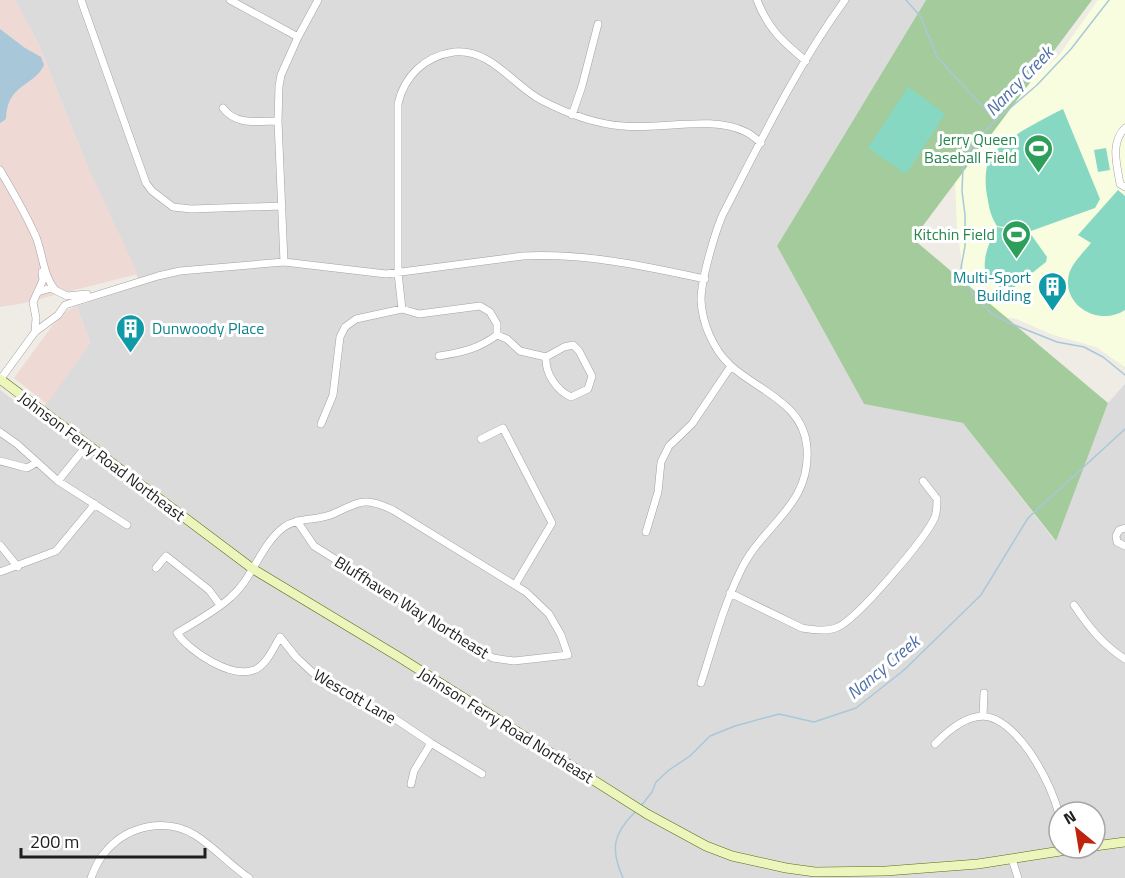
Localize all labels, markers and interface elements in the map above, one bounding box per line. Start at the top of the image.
water label: Nancy Creek [979,39,1061,122]
place label: Jerry Queen Baseball Field [924,127,1017,169]
sports icon: Jerry Queen Baseball Field [1022,132,1054,174]
sports icon: Kitchin Field [1000,218,1032,260]
place label: Kitchin Field [913,222,995,246]
place label: Multi-Sport Building [953,265,1031,307]
building icon: Multi-Sport Building [1036,270,1068,312]
building icon: Dunwoody Place [115,312,147,354]
place label: Dunwoody Place [152,316,264,340]
street label: Johnson Ferry Road Northeast [14,385,191,527]
street label: Bluffhaven Way Northeast [330,550,494,665]
water label: Nancy Creek [841,627,927,706]
street label: Johnson Ferry Road Northeast [414,661,599,789]
street label: Wescott Lane [309,663,401,729]
north arrow [1047,800,1107,860]
text: N [1059,804,1080,830]
scale bar [21,821,206,859]
text: 200 m [30,828,79,855]

